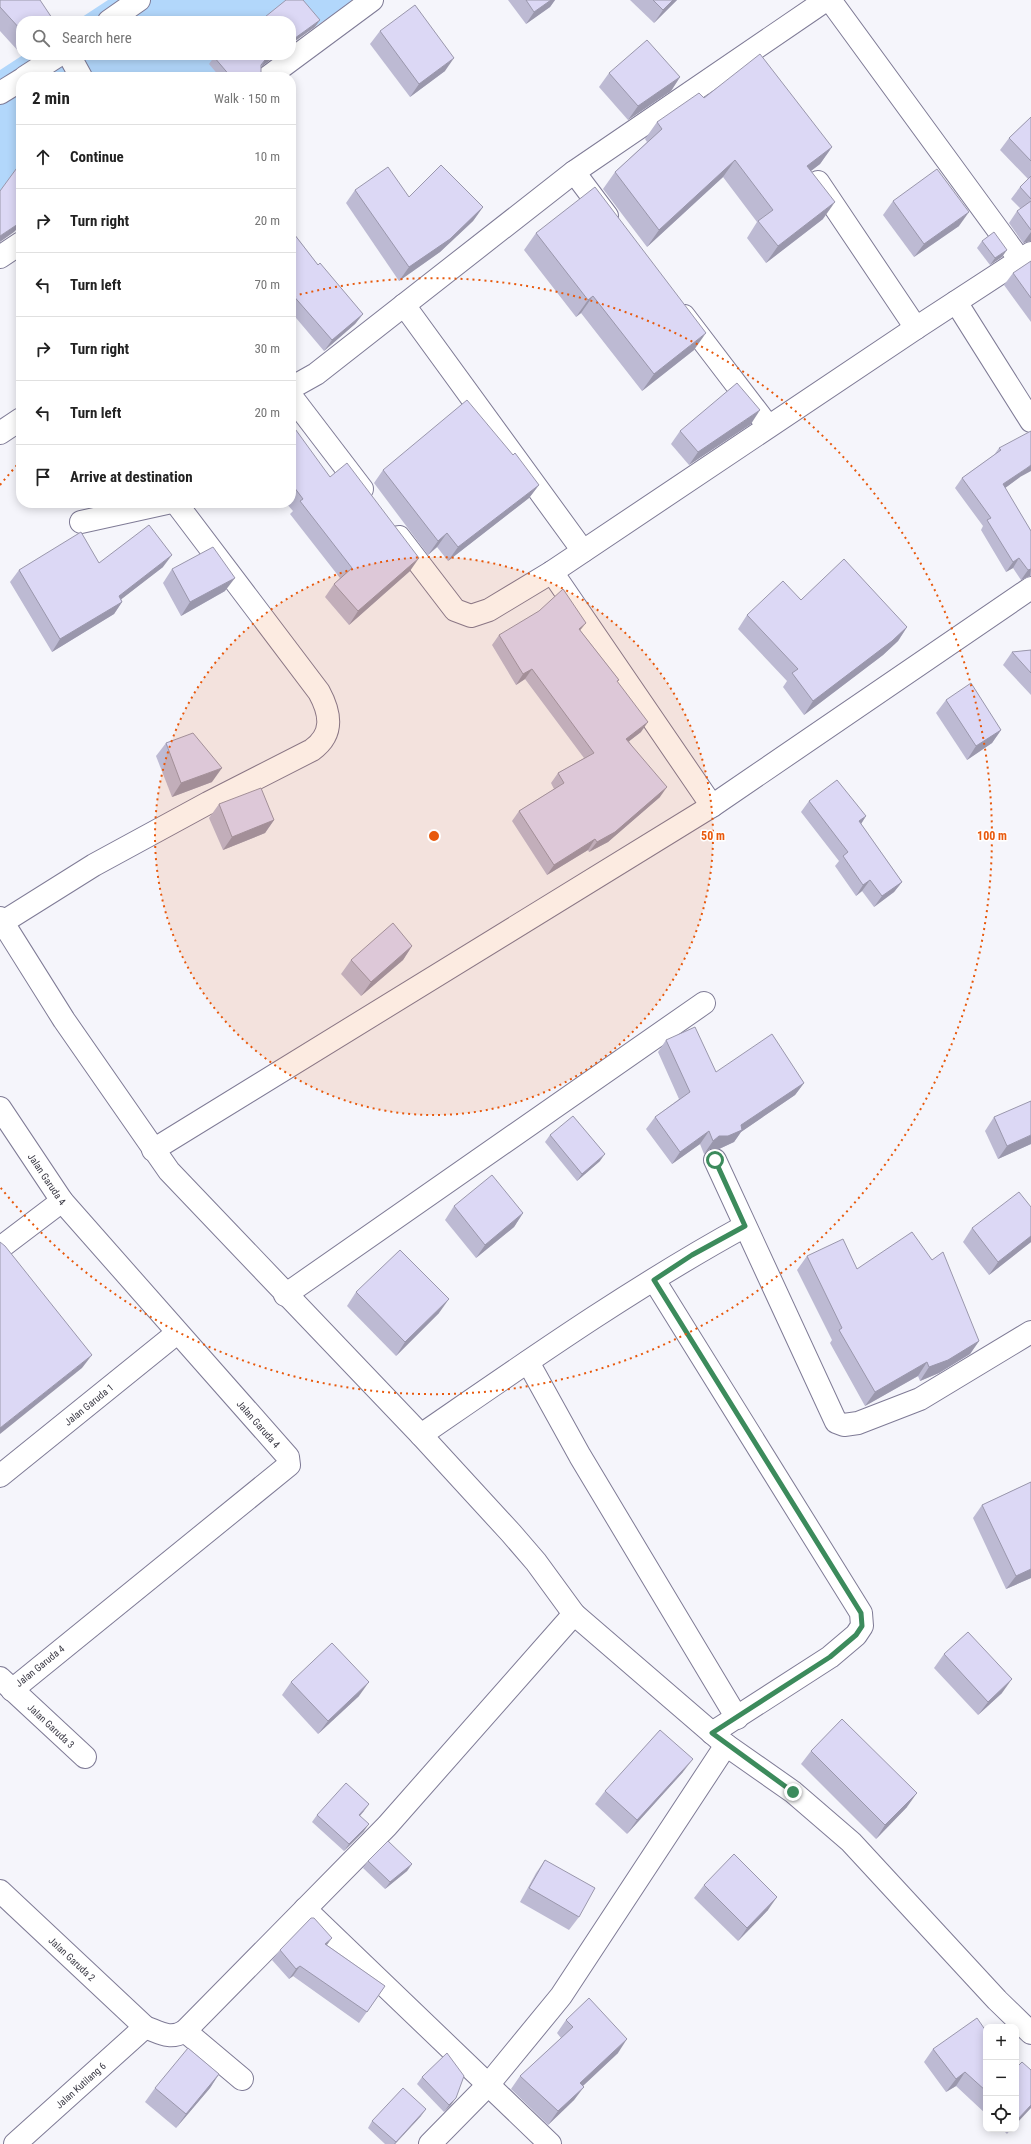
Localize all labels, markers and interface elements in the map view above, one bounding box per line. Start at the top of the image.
search box [16,16,296,60]
icon: search [30,27,52,49]
text: Search here [62,29,132,47]
text: 2 min [32,88,70,108]
text: Walk · 150 m [214,91,280,106]
icon: ahead [32,146,54,168]
text: Continue [70,148,124,166]
text: 10 m [254,149,280,164]
icon: right [32,210,54,232]
text: Turn right [70,212,129,230]
text: 20 m [254,213,280,228]
icon: left [32,274,54,296]
text: Turn left [70,276,121,294]
text: 70 m [254,277,280,292]
icon: right [32,338,54,360]
text: Turn right [70,340,129,358]
text: 30 m [254,341,280,356]
icon: left [32,402,54,424]
text: Turn left [70,404,121,422]
text: 20 m [254,405,280,420]
icon: arrive [32,466,54,488]
text: Arrive at destination [70,468,193,486]
centre of rings [427,829,441,843]
text: 50 m [701,829,725,843]
text: 100 m [977,829,1007,843]
street label: Jalan Garuda 4 [26,1151,68,1207]
route start [706,1151,724,1169]
street label: Jalan Garuda 1 [62,1381,115,1427]
street label: Jalan Garuda 4 [235,1398,283,1450]
street label: Jalan Garuda 4 [13,1643,67,1689]
street label: Jalan Garuda 3 [26,1701,77,1750]
route end [784,1783,802,1801]
street label: Jalan Garuda 2 [47,1934,98,1983]
map controls [983,2024,1019,2132]
button: + [983,2024,1019,2060]
street label: Jalan Kutilang 6 [53,2060,108,2110]
button: − [983,2060,1019,2096]
button: locate [983,2096,1019,2132]

